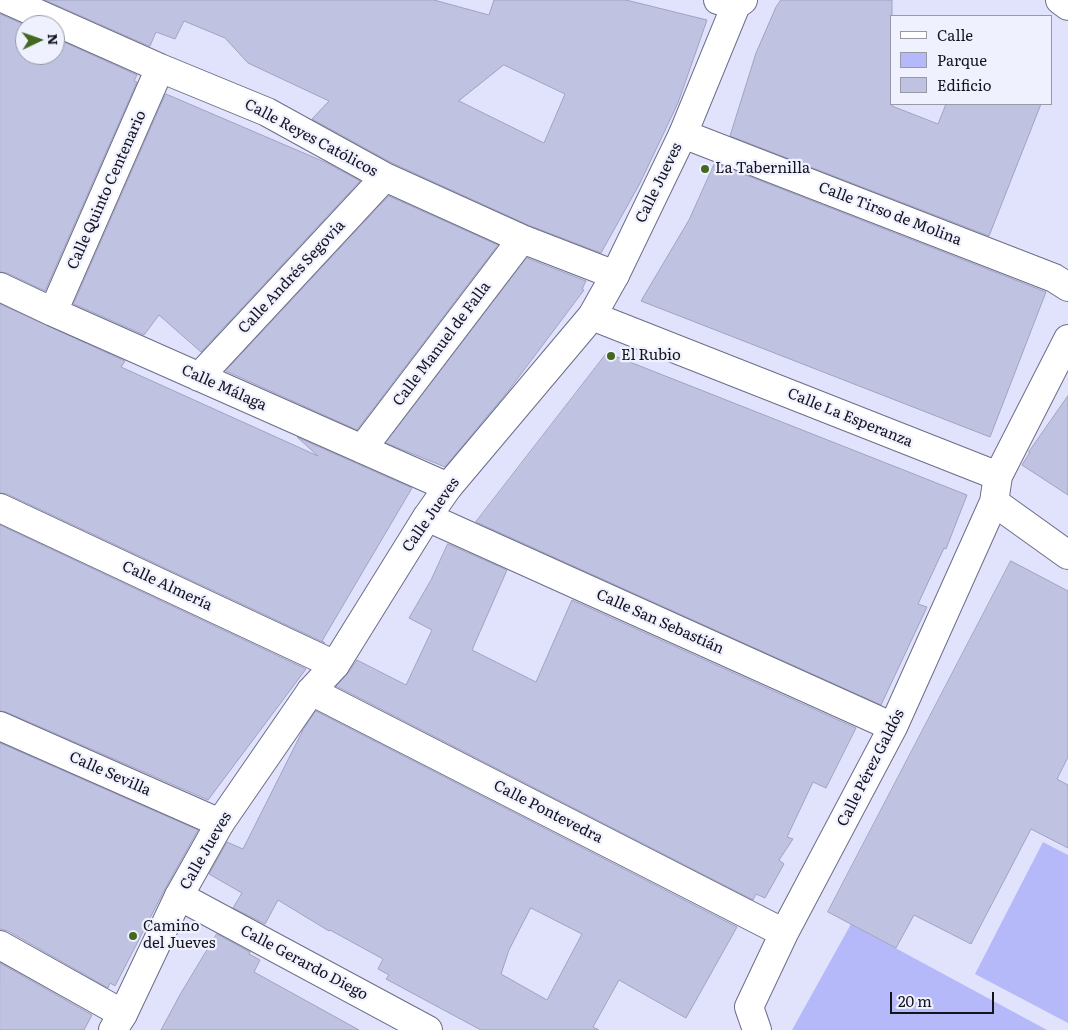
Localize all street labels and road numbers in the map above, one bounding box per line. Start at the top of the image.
street label: Calle Reyes Católicos [241,95,381,181]
street label: Calle Quinto Centenario [64,108,150,272]
street label: Calle Jueves [632,140,686,226]
street label: Calle Tirso de Molina [816,178,964,250]
street label: Calle Andrés Segovia [235,217,349,337]
street label: Calle Manuel de Falla [389,278,495,410]
street label: Calle Málaga [179,361,269,415]
street label: Calle La Esperanza [785,385,915,451]
street label: Calle Jueves [399,474,463,556]
street label: Calle Almería [119,557,215,615]
street label: Calle San Sebastián [593,586,727,658]
street label: Calle Pérez Galdós [834,706,908,830]
street label: Calle Sevilla [66,748,154,800]
street label: Calle Pontevedra [490,777,606,847]
street label: Calle Jueves [176,809,236,893]
street label: Calle Gerardo Diego [237,922,371,1004]

